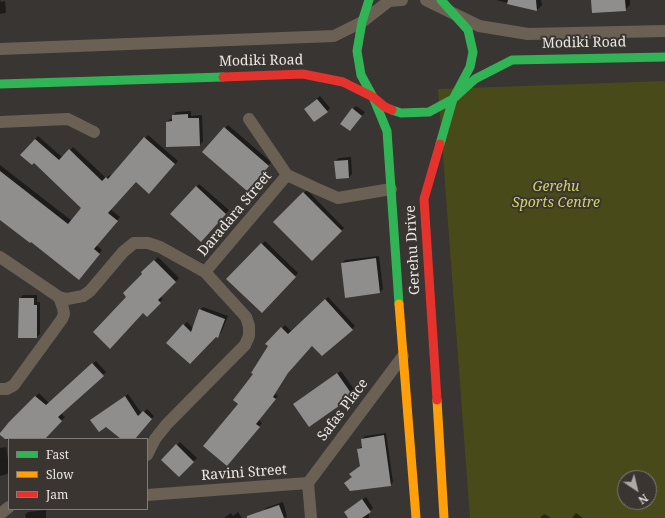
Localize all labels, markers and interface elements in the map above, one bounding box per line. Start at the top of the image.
street label: Modiki Road [542,34,626,52]
street label: Modiki Road [219,52,303,70]
street label: Daradara Street [195,168,275,260]
park label: Gerehu Sports Centre [512,179,600,212]
street label: Gerehu Drive [402,205,424,295]
street label: Safas Place [314,376,372,444]
legend [8,438,148,510]
text: Fast [46,446,69,463]
street label: Ravini Street [201,462,287,484]
text: Slow [46,466,74,483]
north arrow [617,470,657,510]
text: Jam [46,486,68,503]
text: N [636,491,651,508]

